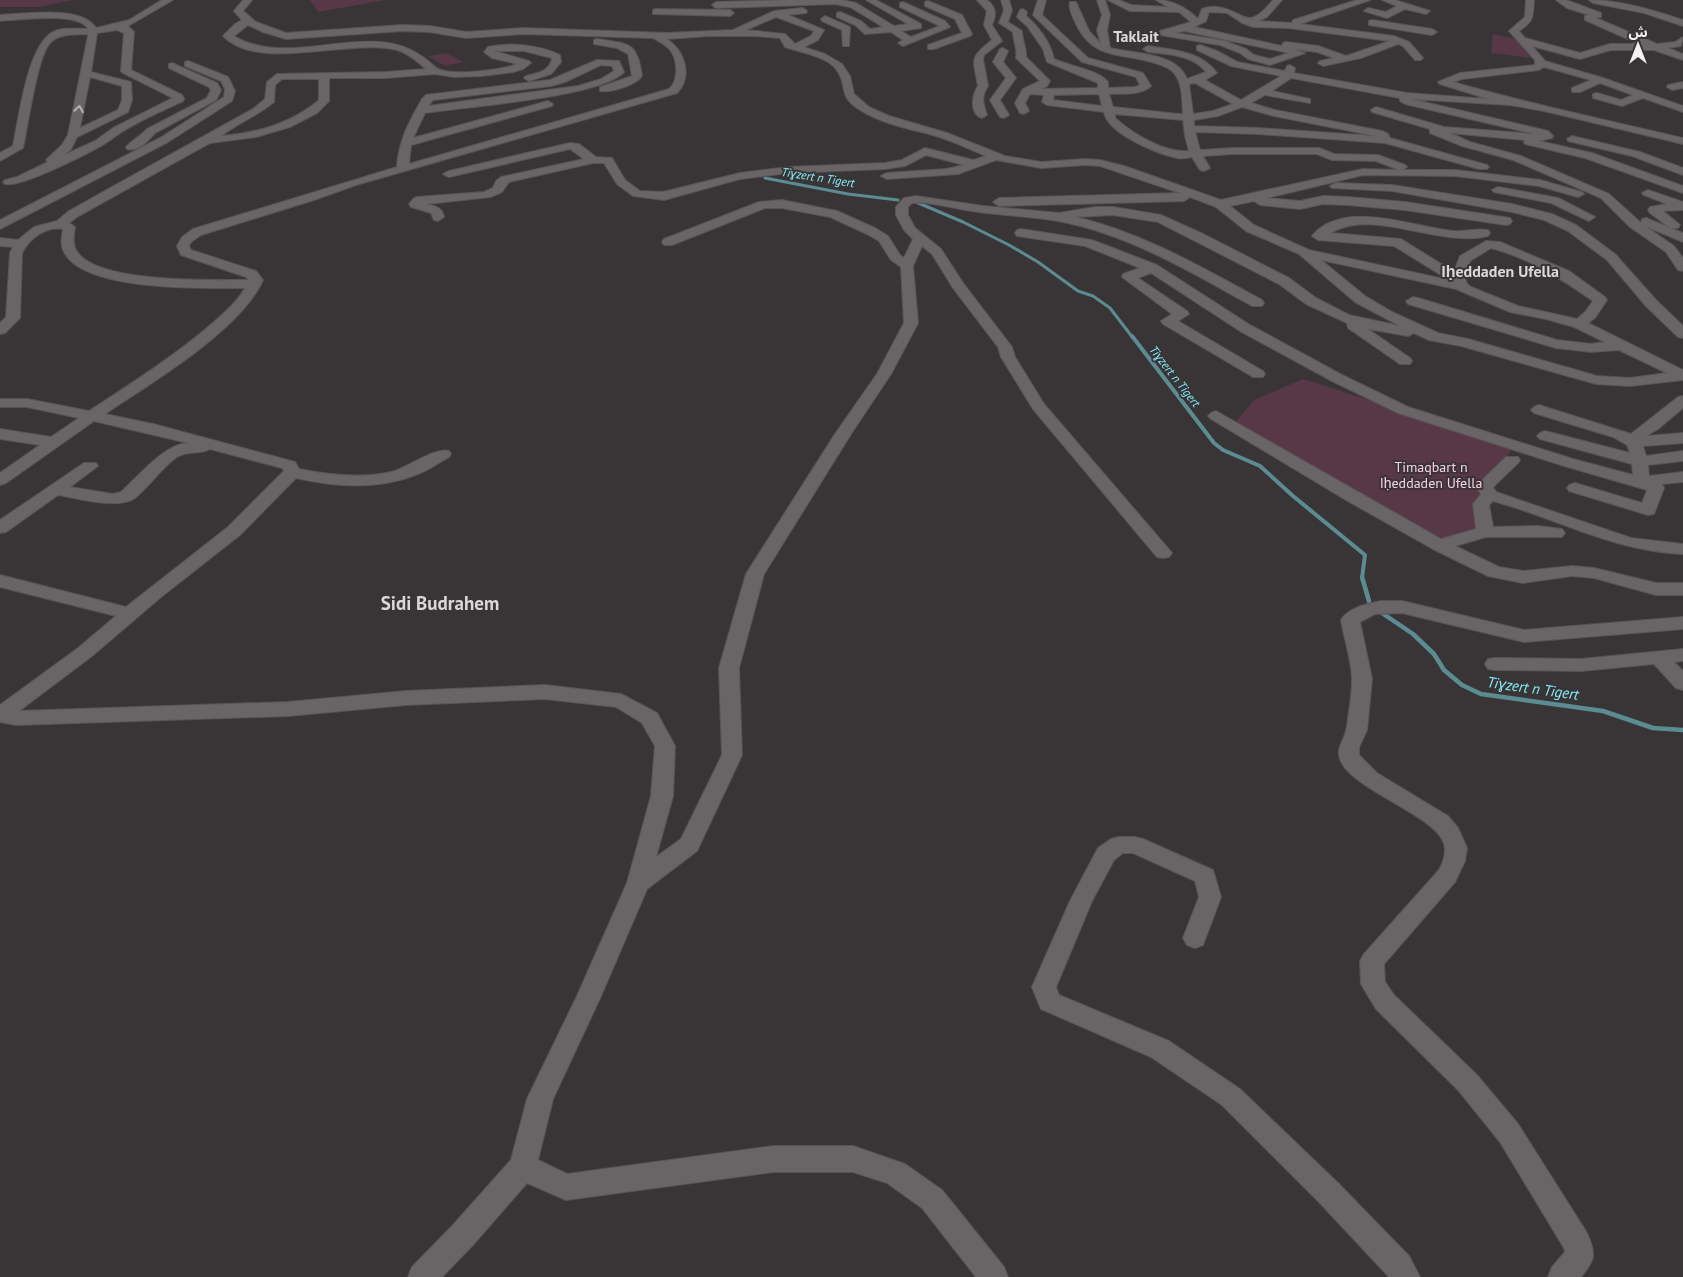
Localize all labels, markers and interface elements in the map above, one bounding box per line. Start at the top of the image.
north arrow [1613,20,1663,70]
text: ش [1628,23,1648,41]
district label: Taklait [1113,26,1159,46]
one-way arrow [73,105,84,113]
water label: Tiɣzert n Tigert [780,164,857,190]
district label: Iḥeddaden Ufella [1441,261,1559,281]
water label: Tiɣzert n Tigert [1146,342,1204,411]
park label: Timaqbart n Iḥeddaden Ufella [1380,458,1482,492]
district label: Sidi Budrahem [381,591,499,615]
water label: Tiɣzert n Tigert [1486,672,1581,704]

